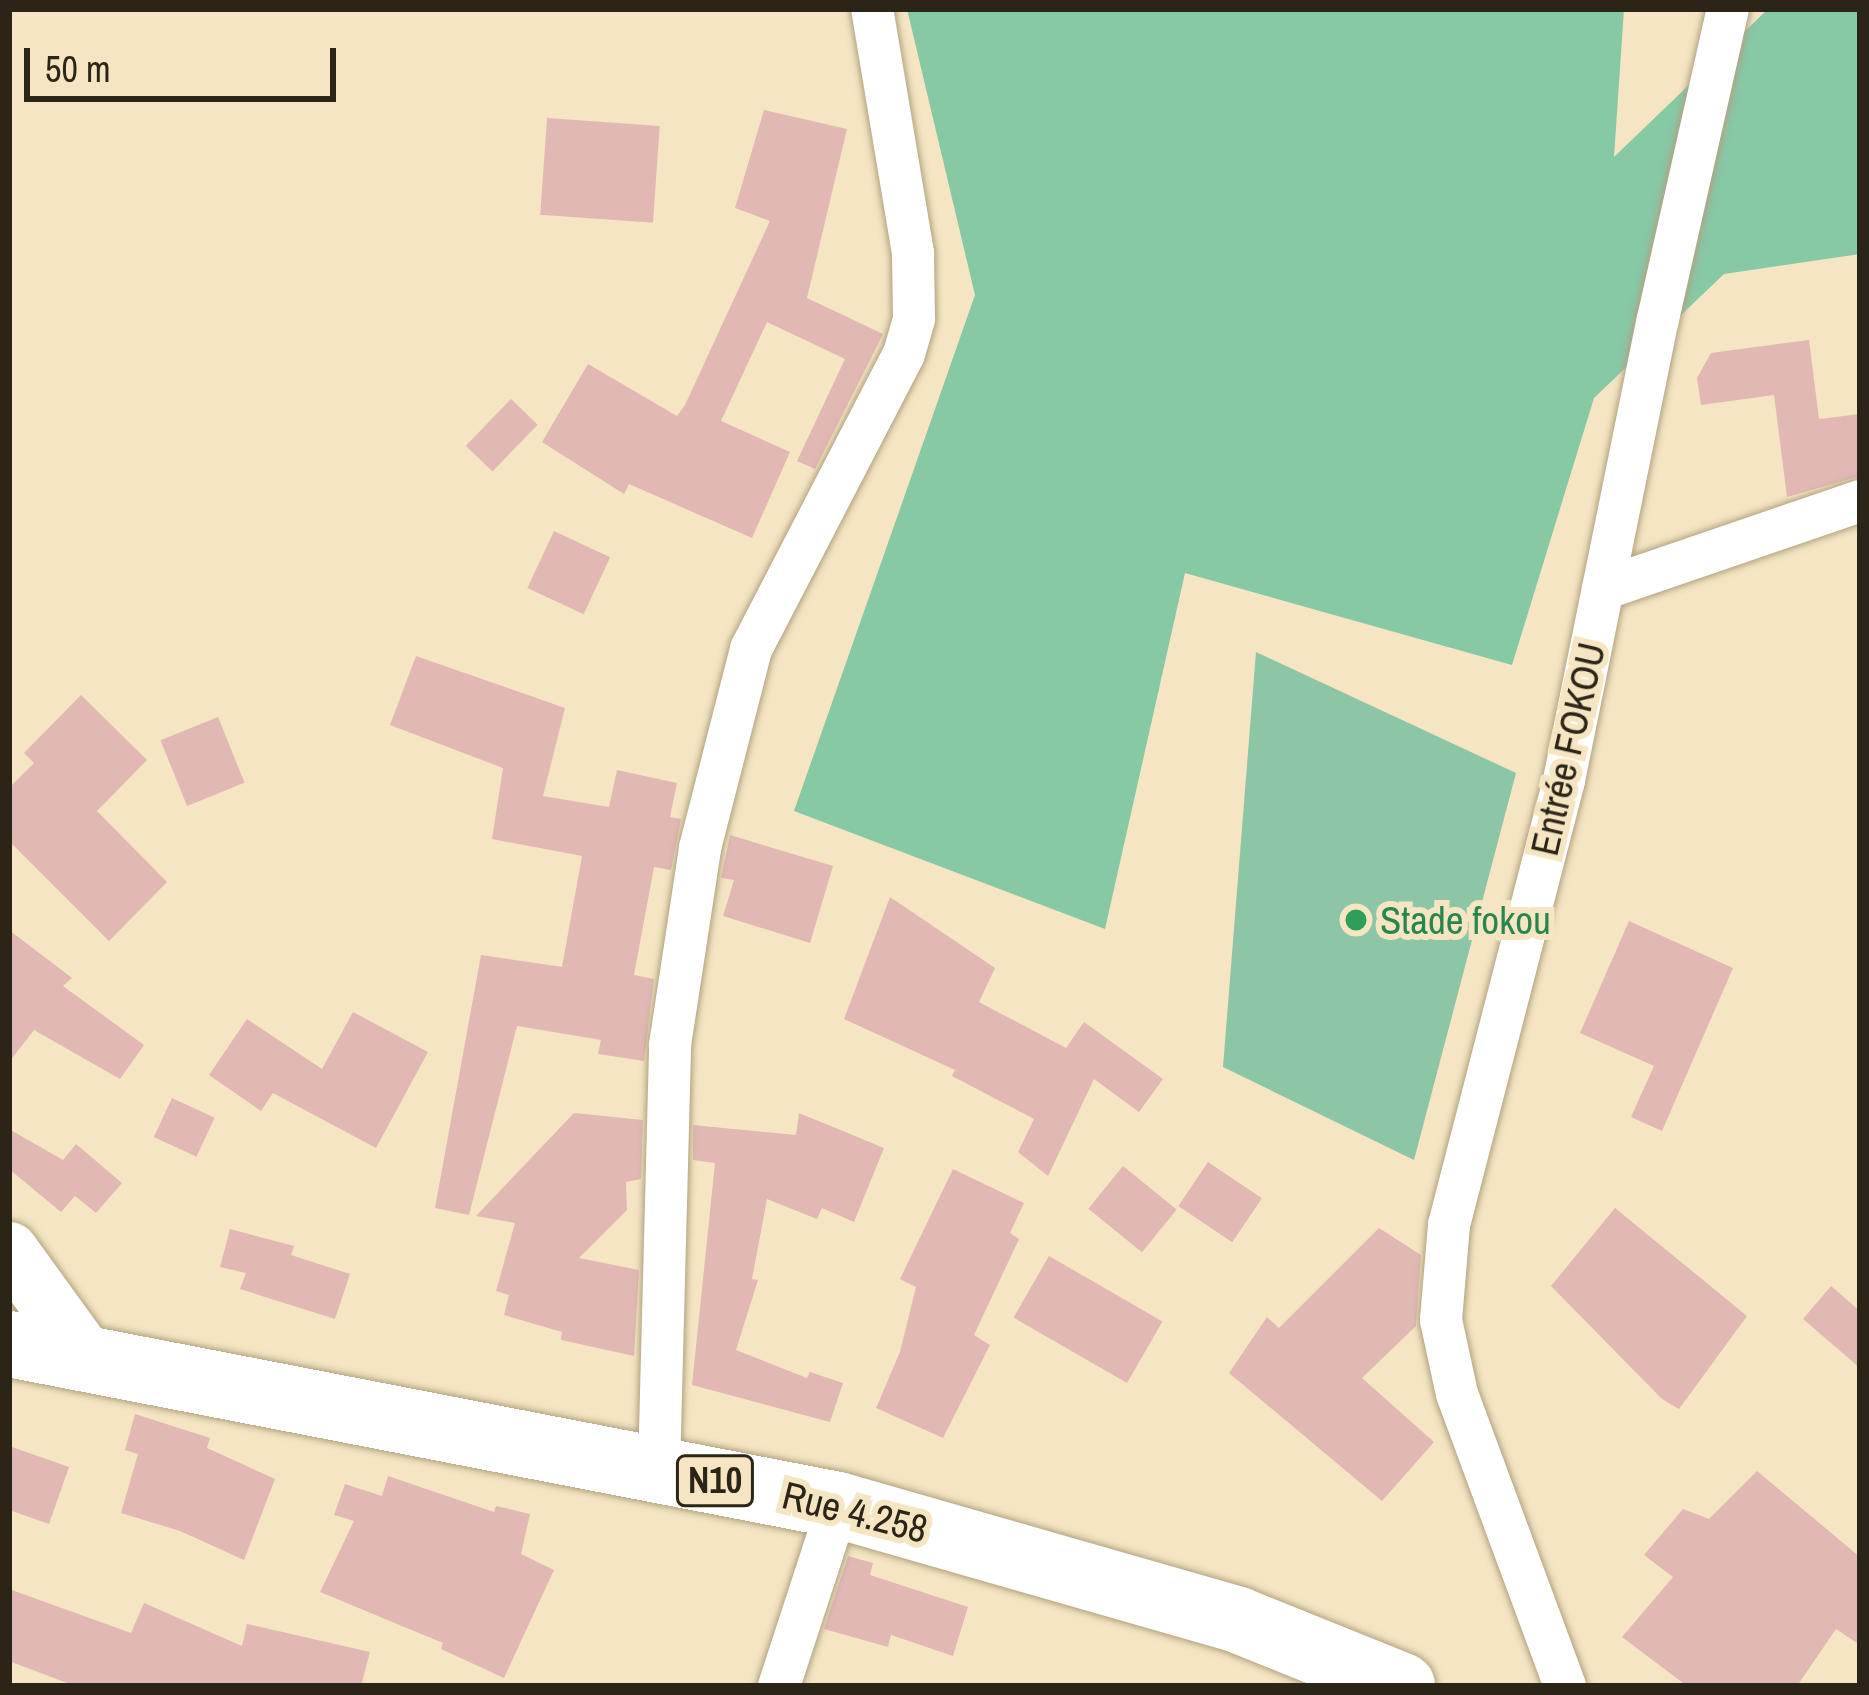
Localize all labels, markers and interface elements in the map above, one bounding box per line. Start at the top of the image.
scale bar [30,24,342,98]
text: 50 m [45,45,111,93]
street label: Entrée FOKOU [1521,638,1615,860]
place label: Stade fokou [1380,897,1551,943]
marker: Stade fokou [1343,907,1369,933]
road number: N10 [673,1451,757,1511]
street label: Rue 4.258 [778,1471,932,1553]

